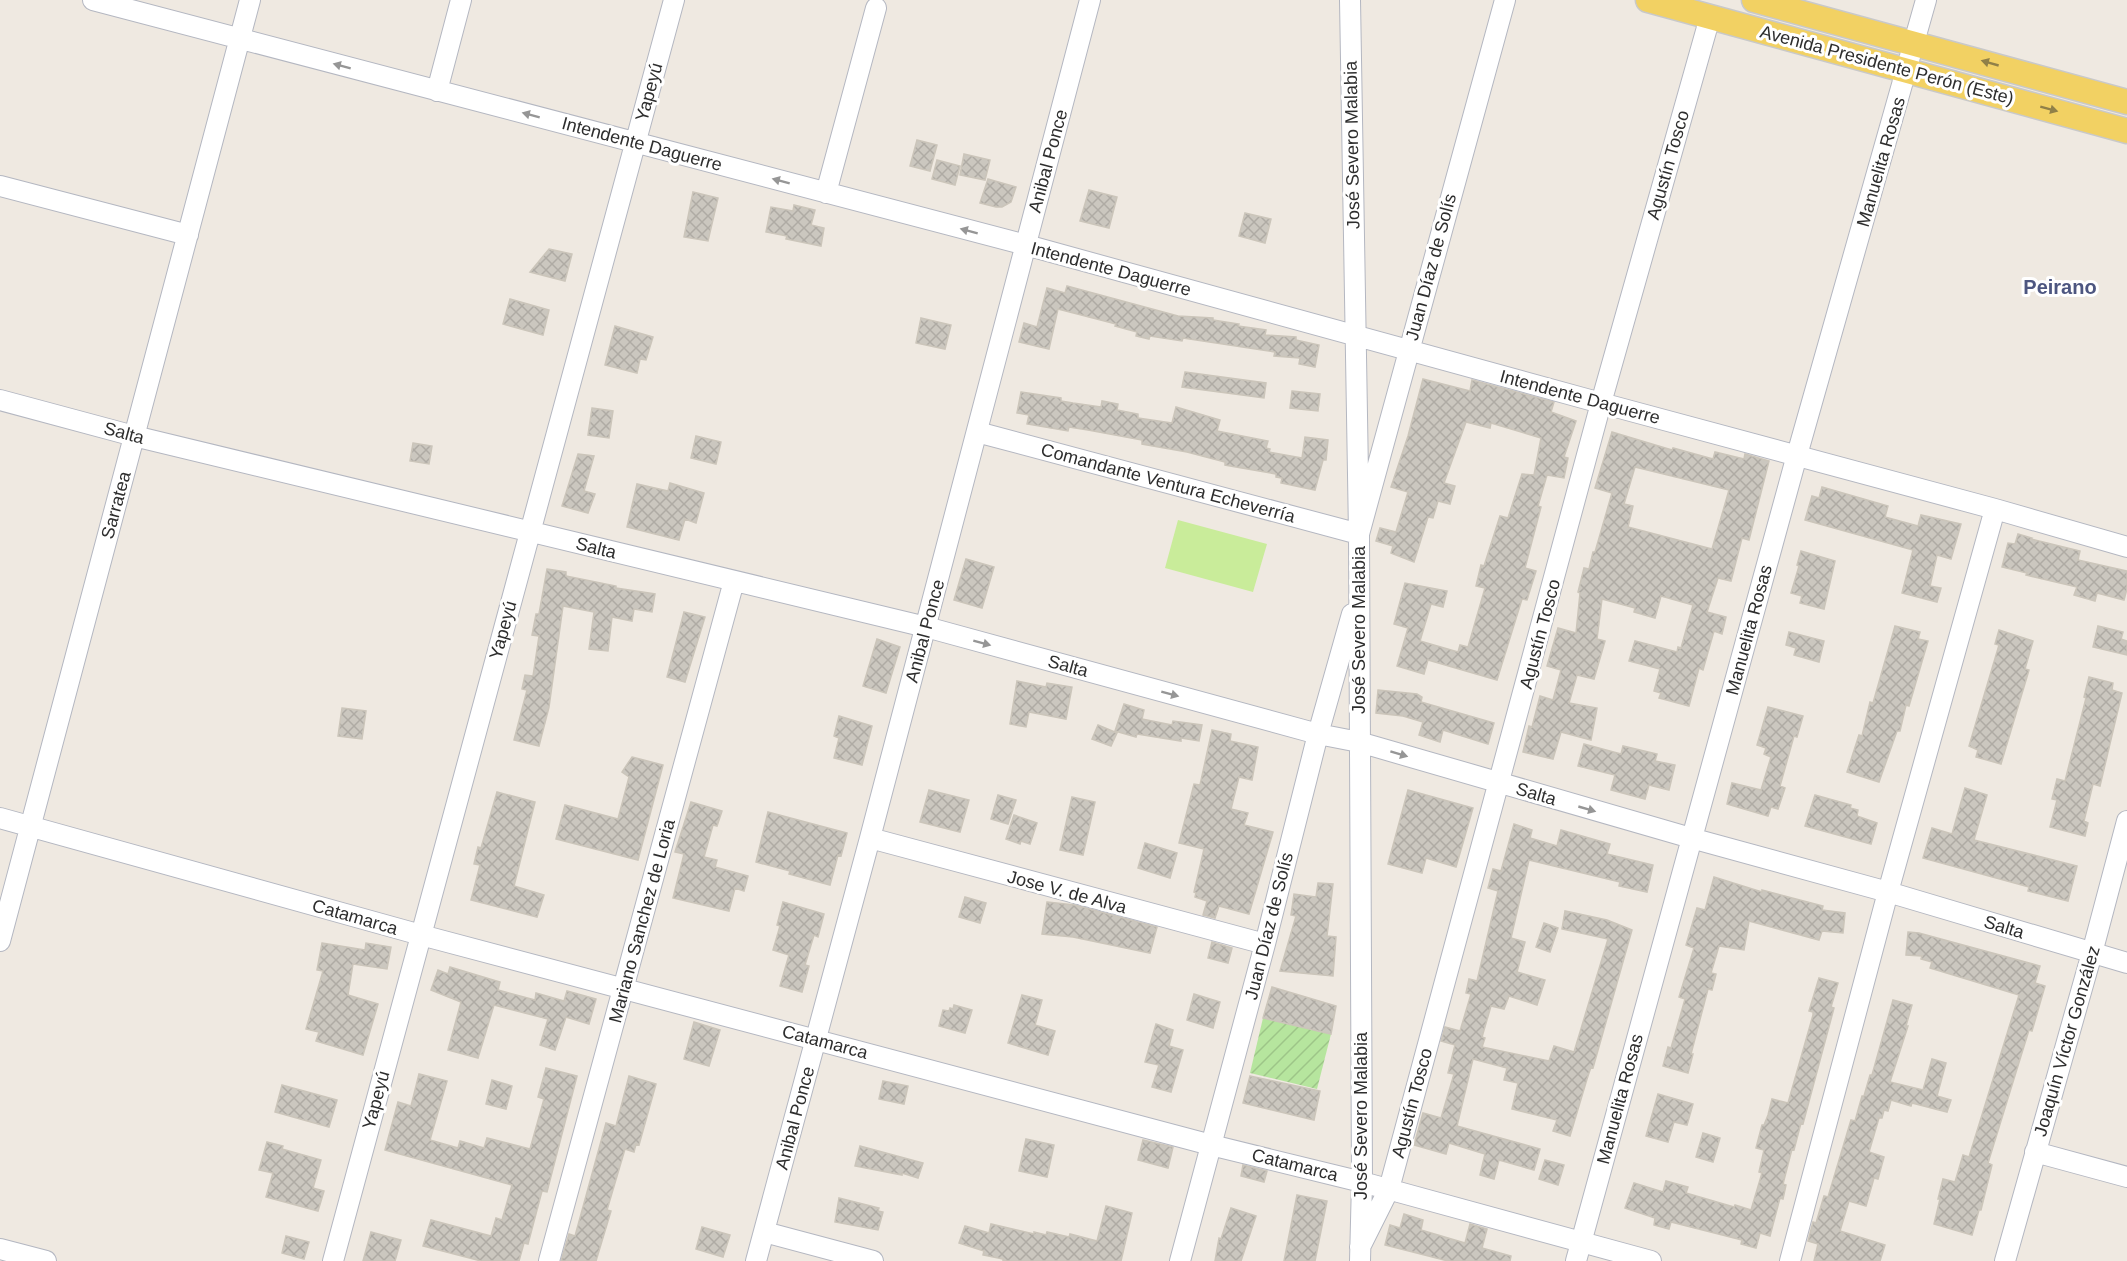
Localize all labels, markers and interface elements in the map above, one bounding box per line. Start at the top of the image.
street label: Avenida Presidente Perón (Este) [1758,21,2016,109]
one-way arrow [1981,58,1999,68]
one-way arrow [333,60,352,70]
street label: José Severo Malabia [1341,60,1363,229]
street label: Yapeyú [632,61,666,123]
street label: Manuelita Rosas [1853,95,1909,229]
one-way arrow [2040,105,2058,114]
street label: Anibal Ponce [1025,107,1071,215]
street label: Agustín Tosco [1643,108,1693,222]
one-way arrow [522,110,540,120]
street label: Intendente Daguerre [560,113,724,175]
one-way arrow [771,176,789,185]
street label: Juan Díaz de Solís [1402,191,1460,343]
one-way arrow [960,225,978,235]
street label: Intendente Daguerre [1029,238,1193,300]
district label: Peirano [2023,276,2097,298]
street label: Intendente Daguerre [1498,366,1662,428]
street label: Salta [102,418,147,448]
street label: Comandante Ventura Echeverría [1039,439,1298,527]
street label: Sarratea [97,468,135,541]
street label: Salta [574,533,619,563]
street label: José Severo Malabia [1349,545,1369,714]
street label: Manuelita Rosas [1722,563,1776,697]
street label: Anibal Ponce [902,577,948,685]
street label: Agustín Tosco [1516,577,1564,691]
street label: Yapeyú [486,599,520,661]
one-way arrow [973,638,991,648]
street label: Salta [1046,651,1091,681]
one-way arrow [1161,690,1179,699]
one-way arrow [1390,750,1408,759]
street label: Salta [1514,779,1559,810]
one-way arrow [1577,804,1596,814]
street label: Mariano Sanchez de Loria [605,816,679,1025]
street label: Juan Díaz de Solís [1241,850,1297,1002]
street label: Jose V. de Alva [1005,866,1130,918]
street label: Catamarca [310,895,401,939]
street label: Salta [1981,911,2027,943]
street label: Joaquín Víctor González [2030,943,2104,1139]
street label: Catamarca [780,1021,871,1063]
street label: José Severo Malabia [1351,1031,1371,1200]
street label: Manuelita Rosas [1593,1032,1647,1166]
street label: Agustín Tosco [1388,1046,1436,1160]
street label: Anibal Ponce [772,1064,818,1172]
street label: Yapeyú [359,1069,393,1131]
street label: Catamarca [1250,1145,1341,1186]

